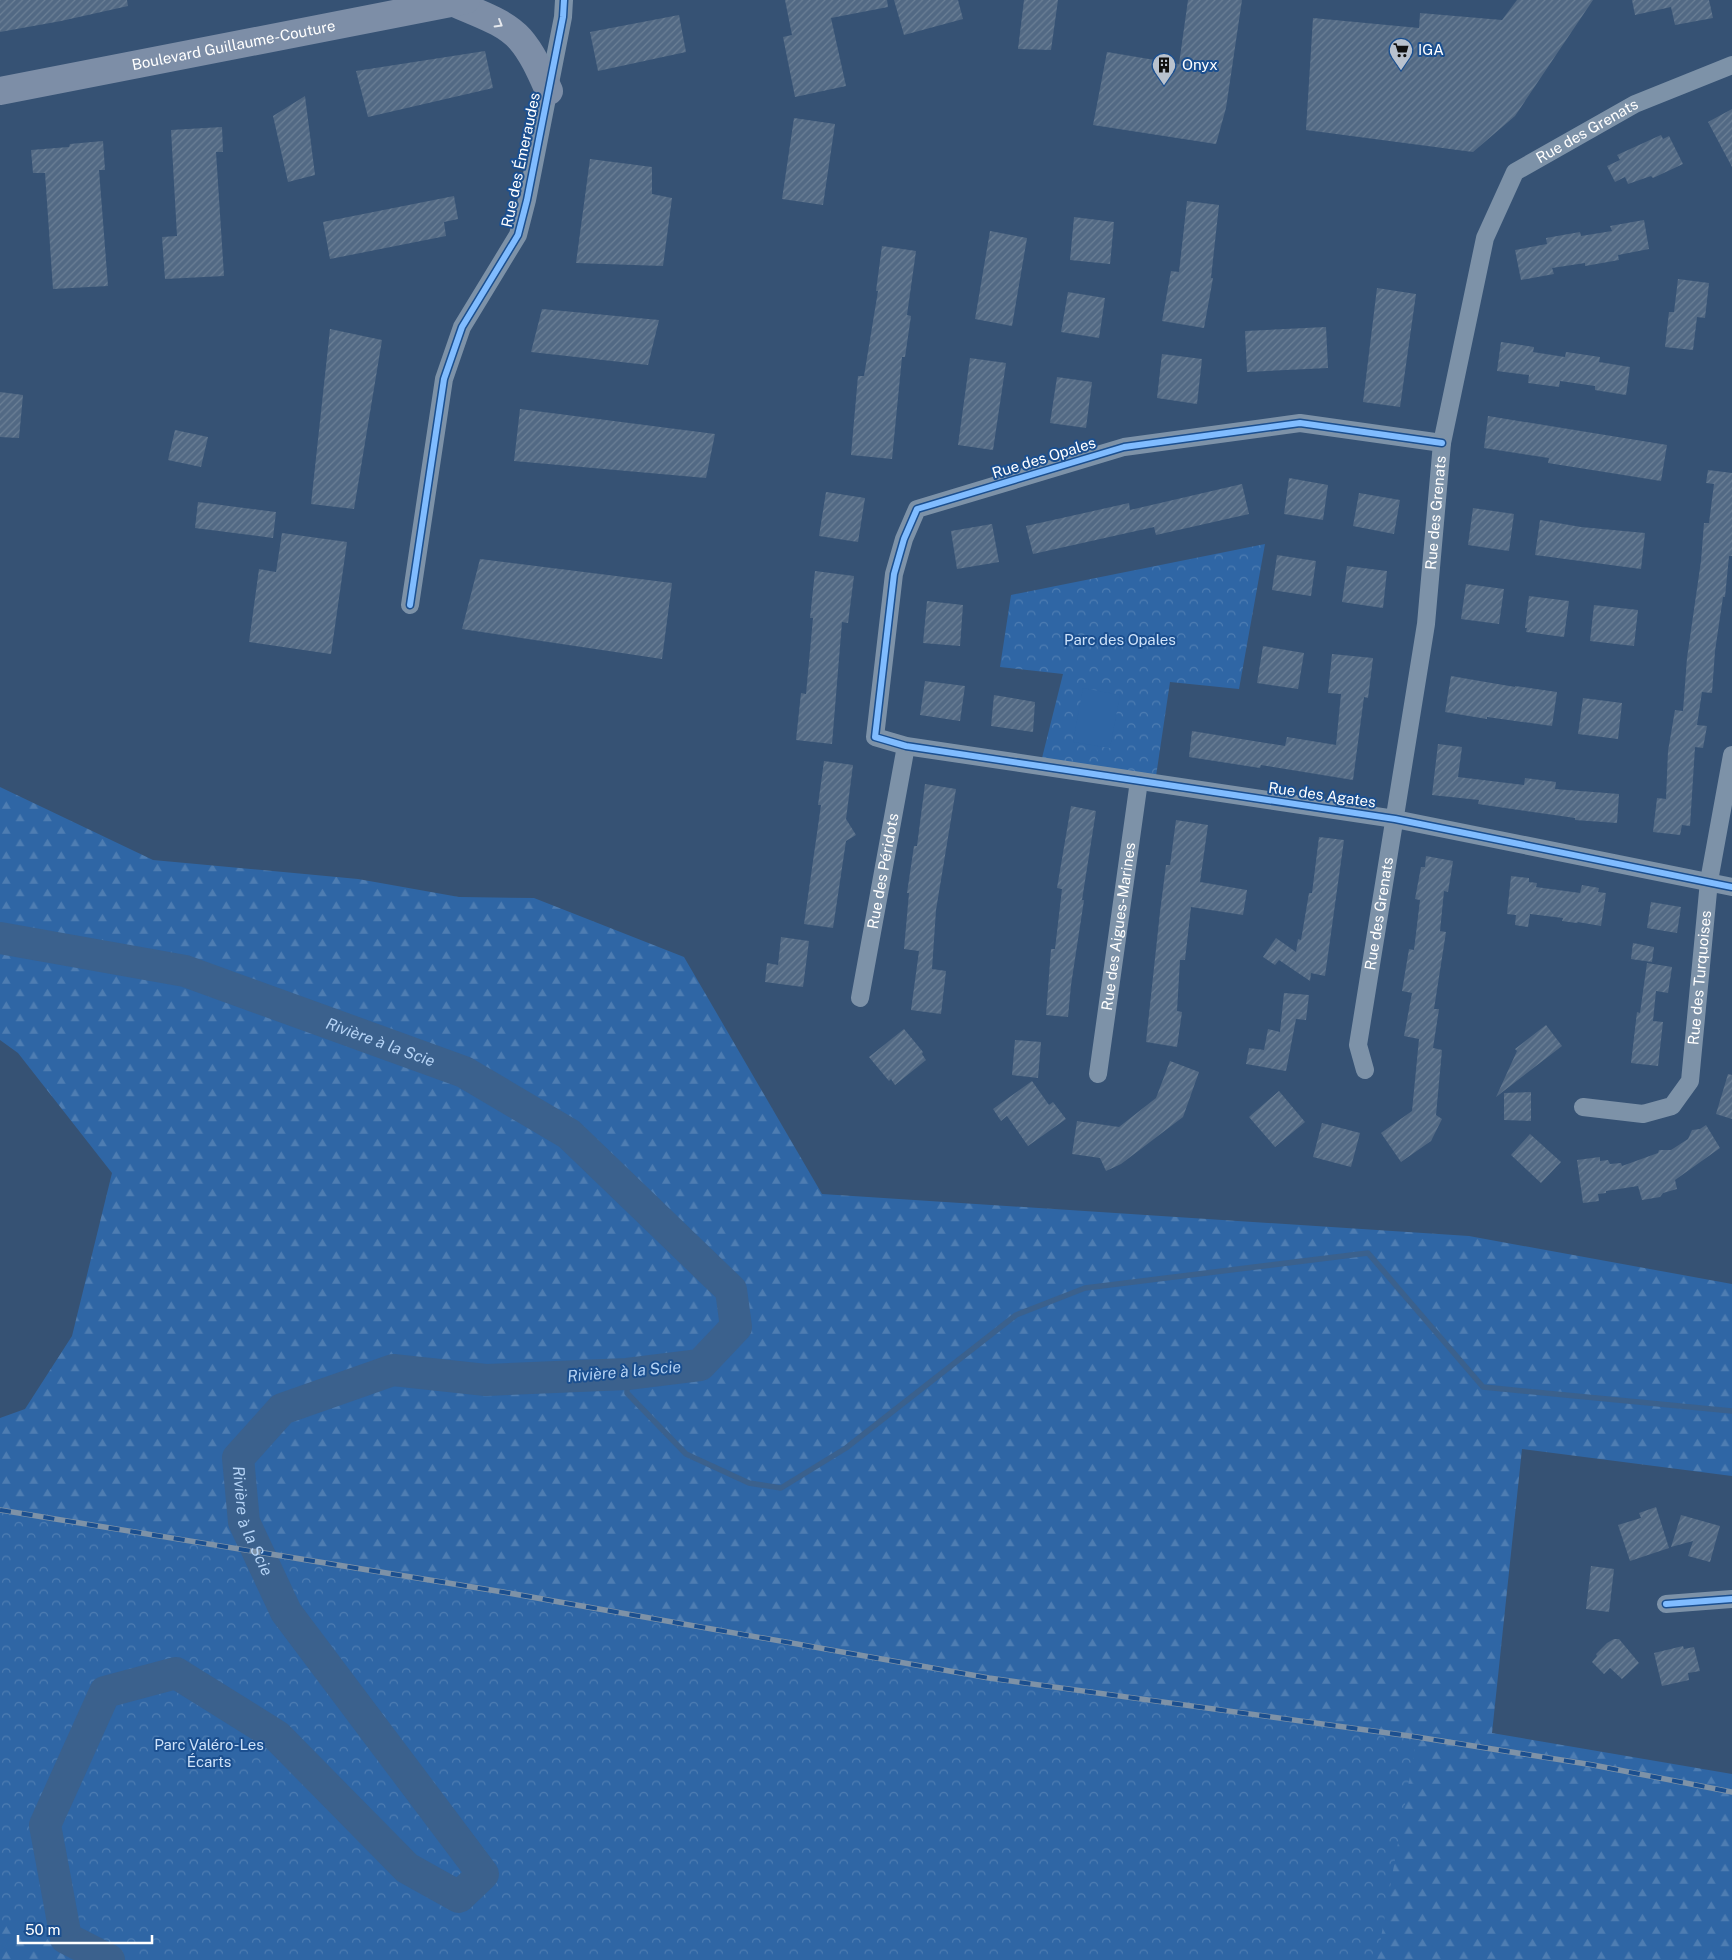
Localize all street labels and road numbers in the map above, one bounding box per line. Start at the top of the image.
street label: Boulevard Guillaume-Couture [130,17,337,73]
street label: Rue des Émeraudes [498,91,543,229]
street label: Rue des Grenats [1533,95,1641,166]
street label: Rue des Opales [990,434,1098,481]
street label: Rue des Grenats [1422,455,1449,571]
street label: Rue des Agates [1267,779,1377,810]
street label: Rue des Péridots [864,812,902,930]
street label: Rue des Aigues-Marines [1098,841,1138,1012]
street label: Rue des Grenats [1361,856,1396,971]
street label: Rue des Turquoises [1684,910,1714,1046]

